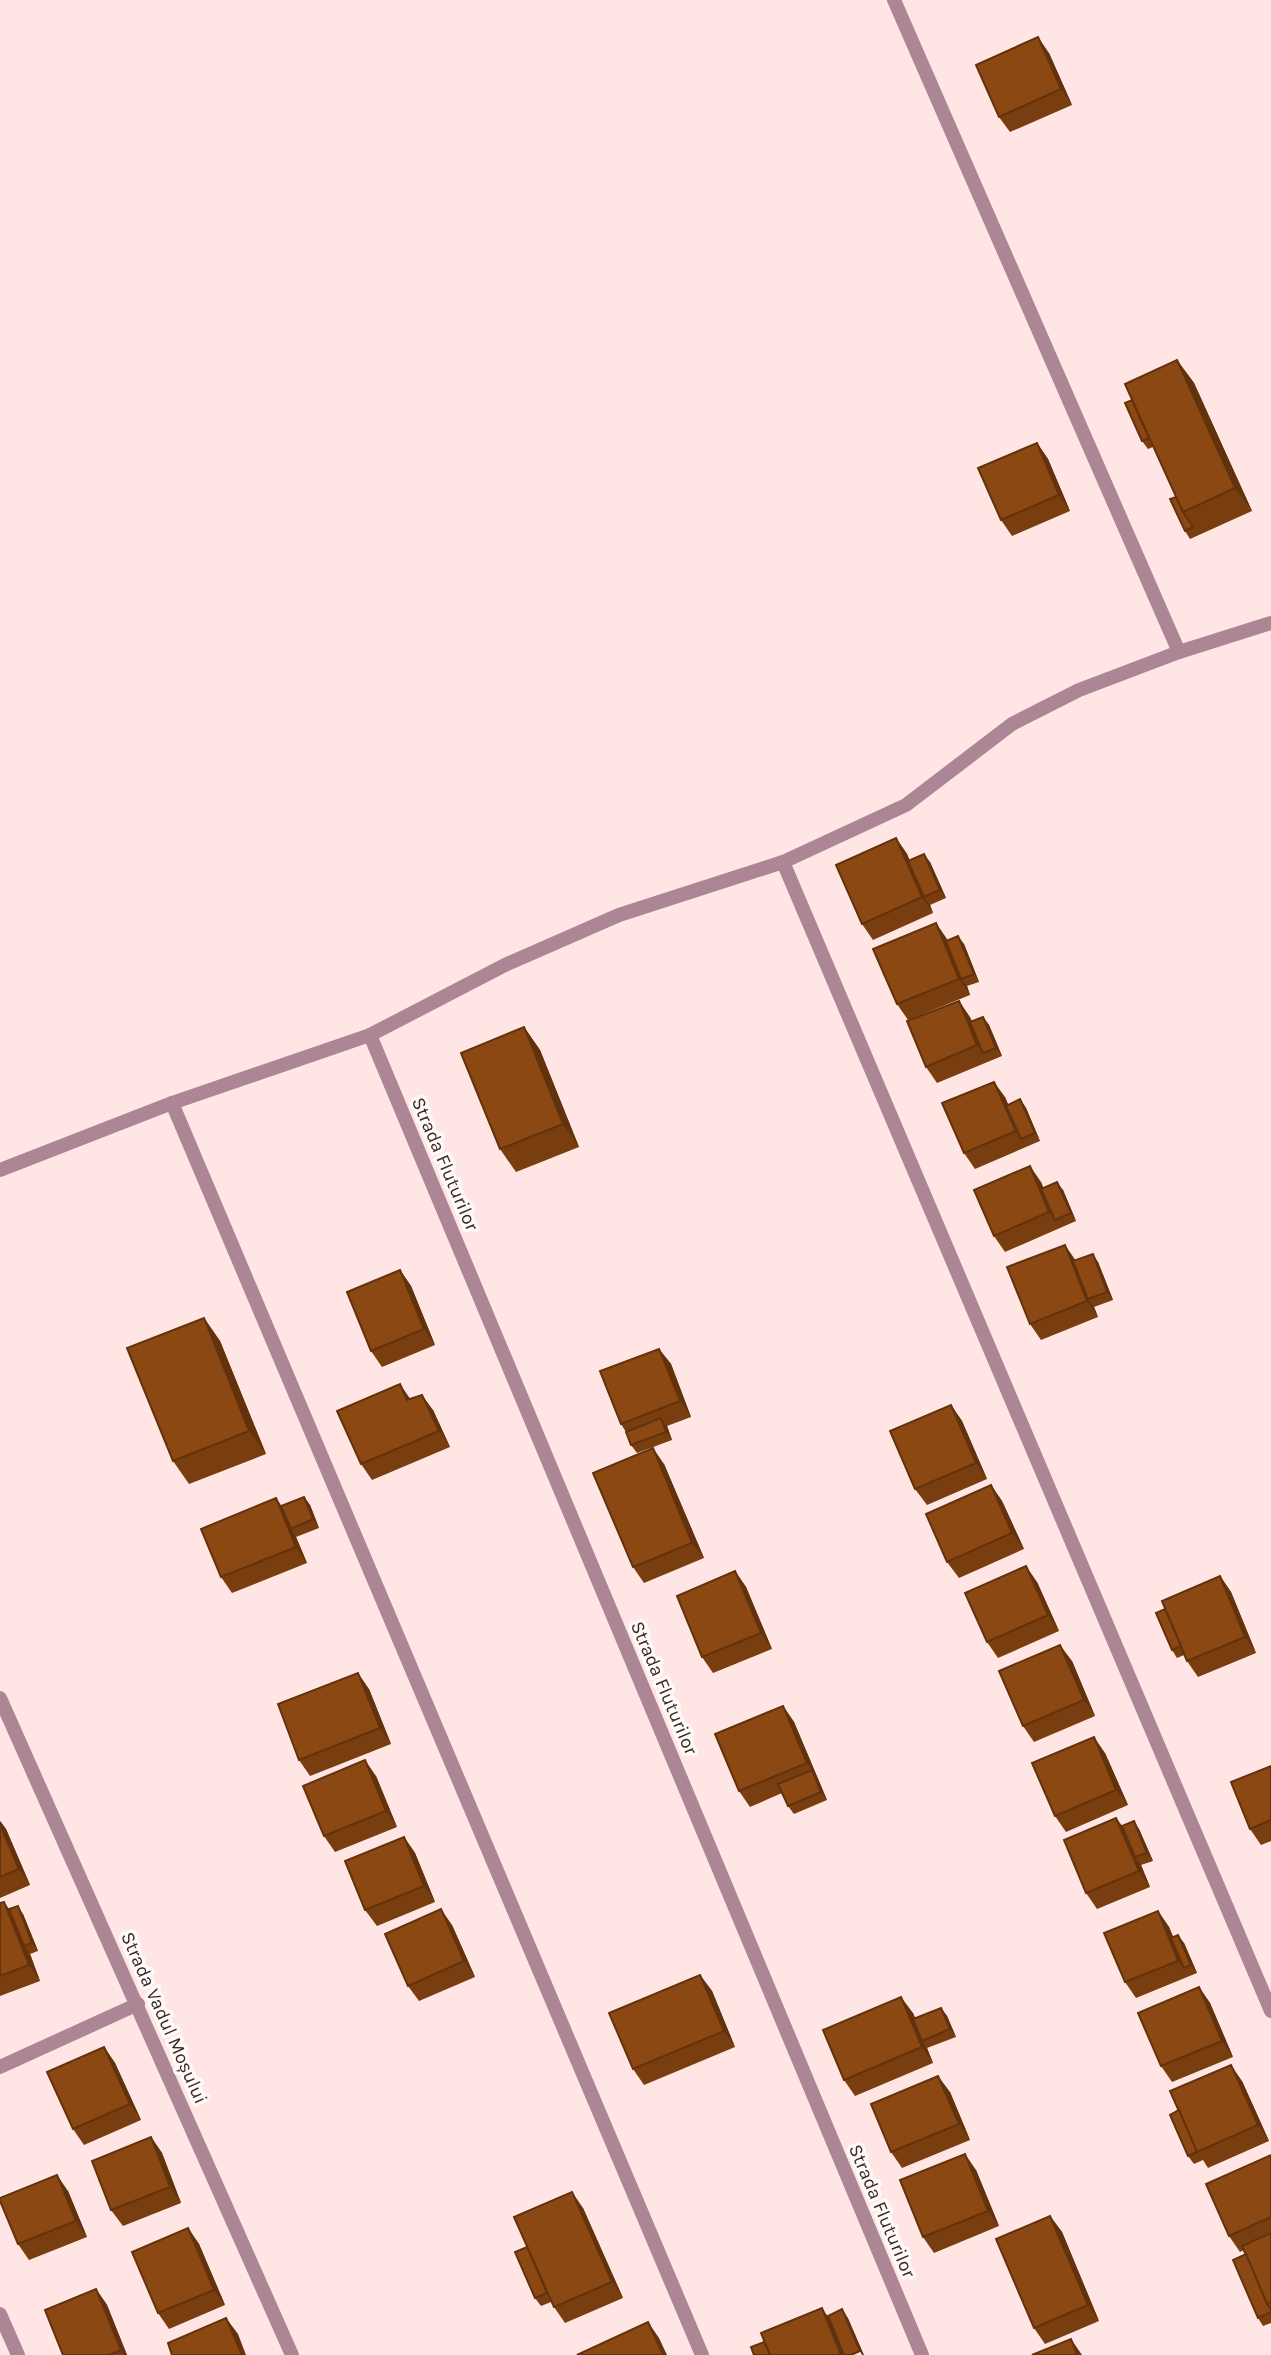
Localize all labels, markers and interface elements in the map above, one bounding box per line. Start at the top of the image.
street label: Strada Fluturilor [407,1094,483,1234]
street label: Strada Fluturilor [626,1618,702,1758]
street label: Strada Vadul Moșului [116,1929,212,2107]
street label: Strada Fluturilor [844,2141,920,2281]

